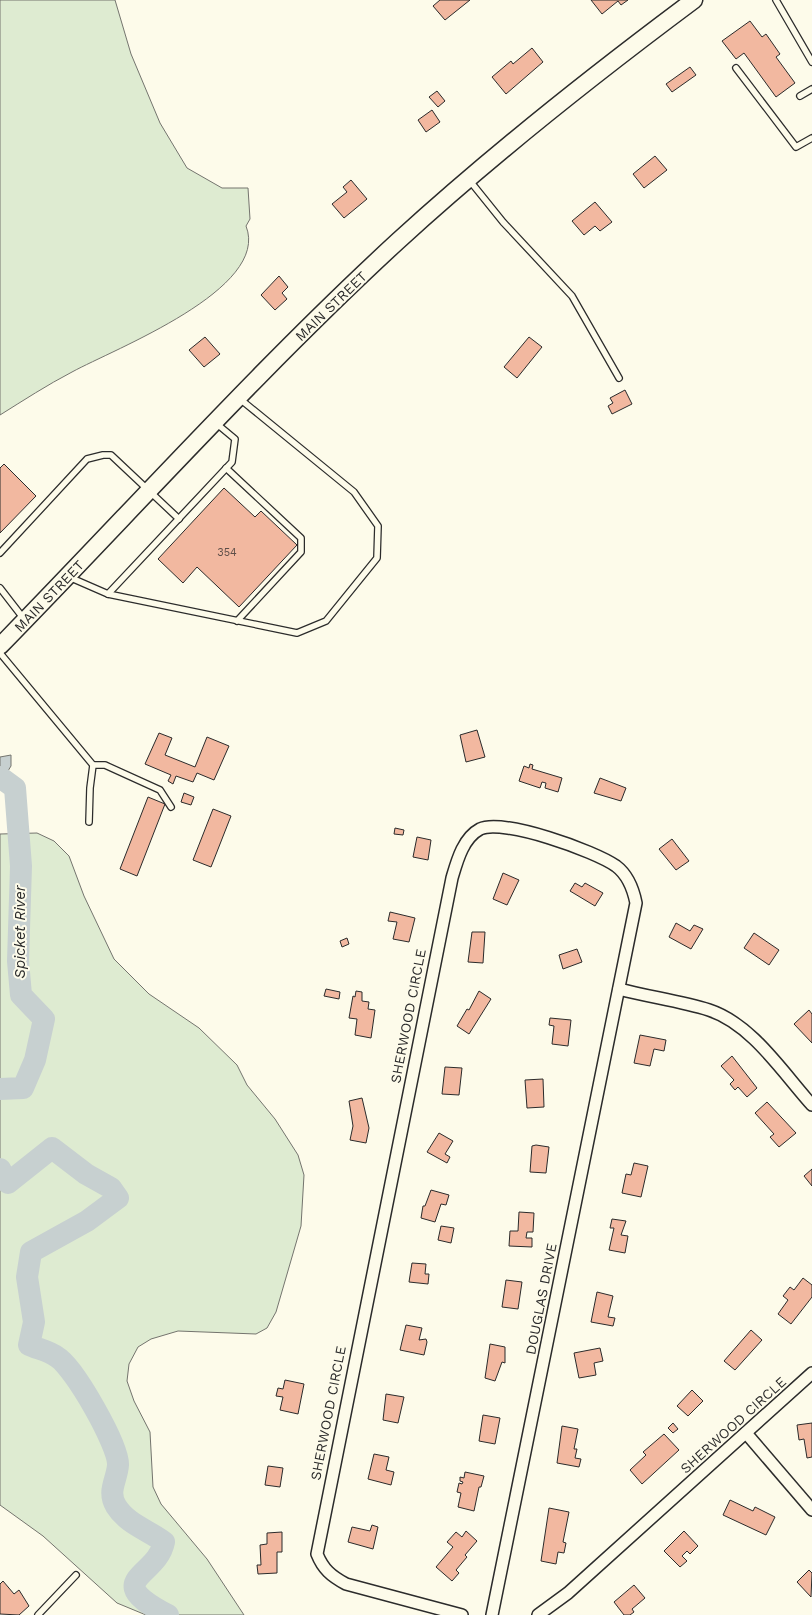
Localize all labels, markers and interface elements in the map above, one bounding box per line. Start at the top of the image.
street label: MAIN STREET [292,268,370,344]
house number: 354 [217,546,237,559]
street label: MAIN STREET [11,557,87,635]
water label: Spicket River [11,884,29,979]
street label: SHERWOOD CIRCLE [387,947,429,1084]
street label: DOUGLAS DRIVE [522,1242,560,1356]
street label: SHERWOOD CIRCLE [307,1344,349,1481]
street label: SHERWOOD CIRCLE [677,1373,789,1477]

